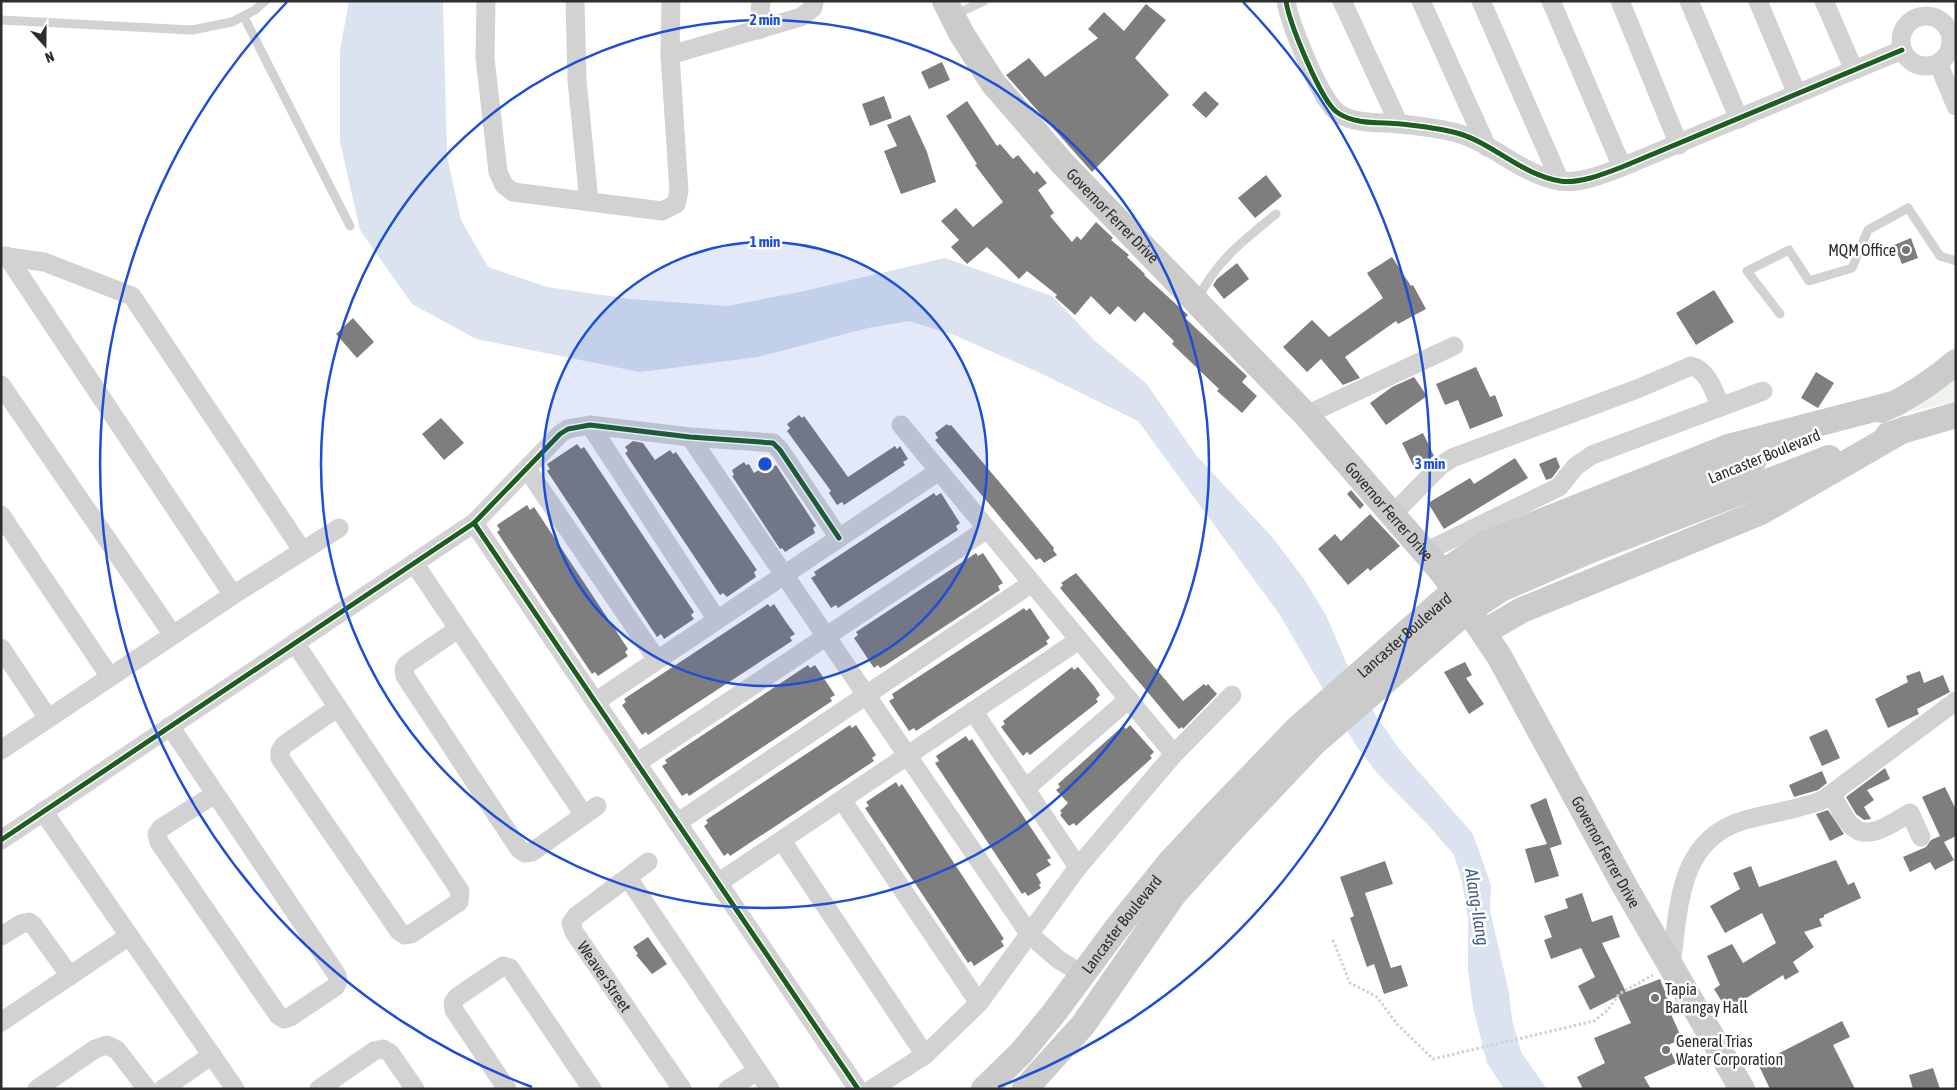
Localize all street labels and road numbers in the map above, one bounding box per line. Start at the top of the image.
street label: Governor Ferrer Drive [1063,165,1163,267]
street label: Lancaster Boulevard [1705,425,1823,487]
street label: Governor Ferrer Drive [1342,458,1437,564]
street label: Lancaster Boulevard [1353,589,1454,681]
street label: Governor Ferrer Drive [1568,793,1644,911]
street label: Lancaster Boulevard [1078,871,1165,977]
street label: Weaver Street [574,938,635,1015]

